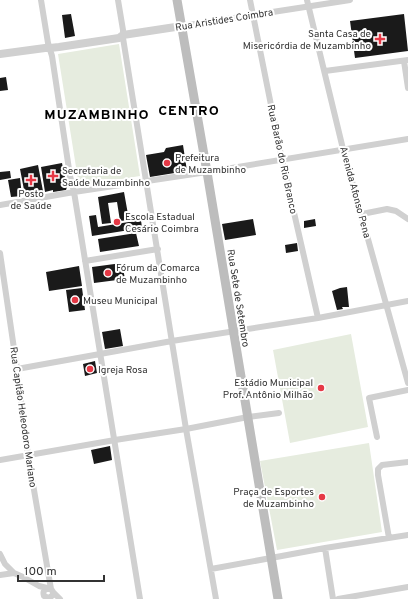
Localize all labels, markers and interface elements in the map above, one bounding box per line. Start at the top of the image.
street label: Rua Aristides Coimbra [174,6,274,35]
place label: Santa Casa de Misericórdia de Muzambinho [243,28,371,53]
marker: Santa Casa de Misericórdia de Muzambinho [374,33,386,45]
district label: CENTRO [158,103,220,120]
street label: Rua Barão do Rio Branco [264,103,300,216]
district label: MUZAMBINHO [44,107,150,124]
street label: Avenida Afonso Pena [336,145,373,239]
place label: Prefeitura de Muzambinho [175,152,247,177]
marker: Prefeitura de Muzambinho [162,158,172,168]
place label: Secretaria de Saúde Muzambinho [62,165,150,190]
marker: Secretaria de Saúde Muzambinho [47,170,59,182]
marker: Posto de Saúde [25,174,37,186]
place label: Posto de Saúde [10,188,52,213]
place label: Escola Estadual Cesário Coimbra [125,211,199,236]
marker: Escola Estadual Cesário Coimbra [112,217,122,227]
street label: Rua Sete de Setembro [223,248,252,349]
place label: Fórum da Comarca de Muzambinho [116,262,200,287]
marker: Fórum da Comarca de Muzambinho [103,268,113,278]
marker: Museu Municipal [70,295,80,305]
place label: Museu Municipal [83,295,158,308]
street label: Rua Capitão Heleodoro Mariano [6,346,39,489]
marker: Igreja Rosa [85,364,95,374]
place label: Igreja Rosa [98,364,147,377]
place label: Estádio Municipal Prof. Antônio Milhão [223,377,313,402]
marker: Estádio Municipal Prof. Antônio Milhão [316,383,326,393]
place label: Praça de Esportes de Muzambinho [233,486,314,511]
marker: Praça de Esportes de Muzambinho [317,492,327,502]
scale bar [18,557,104,583]
text: 100 m [24,564,57,580]

